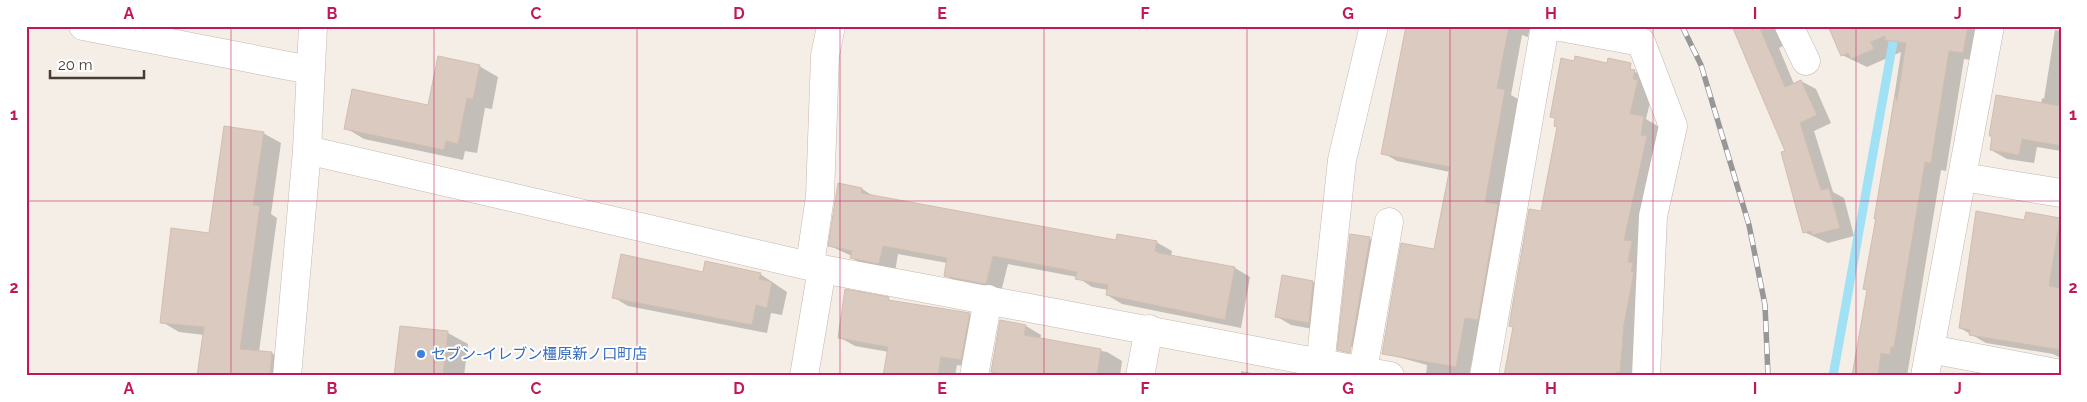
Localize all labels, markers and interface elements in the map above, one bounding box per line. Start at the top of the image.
text: A [124,4,135,23]
text: B [327,4,338,23]
text: C [531,4,542,23]
text: D [733,4,745,23]
text: E [937,4,947,23]
text: F [1140,4,1150,23]
text: G [1342,4,1354,23]
text: H [1545,4,1557,23]
text: I [1753,4,1757,23]
text: J [1954,4,1962,23]
scale bar [50,48,144,80]
text: 20 m [58,56,93,74]
text: 1 [10,105,18,124]
text: 1 [2069,105,2077,124]
text: 2 [9,278,19,297]
text: 2 [2068,278,2078,297]
place label: セブン-イレブン橿原新ノ口町店 [431,345,647,363]
marker: セブン-イレブン橿原新ノ口町店 [415,348,427,360]
text: A [124,379,135,398]
text: B [327,379,338,398]
text: C [531,379,542,398]
text: D [733,379,745,398]
text: E [937,379,947,398]
text: F [1140,379,1150,398]
text: G [1342,379,1354,398]
text: H [1545,379,1557,398]
text: I [1753,379,1757,398]
text: J [1954,379,1962,398]

